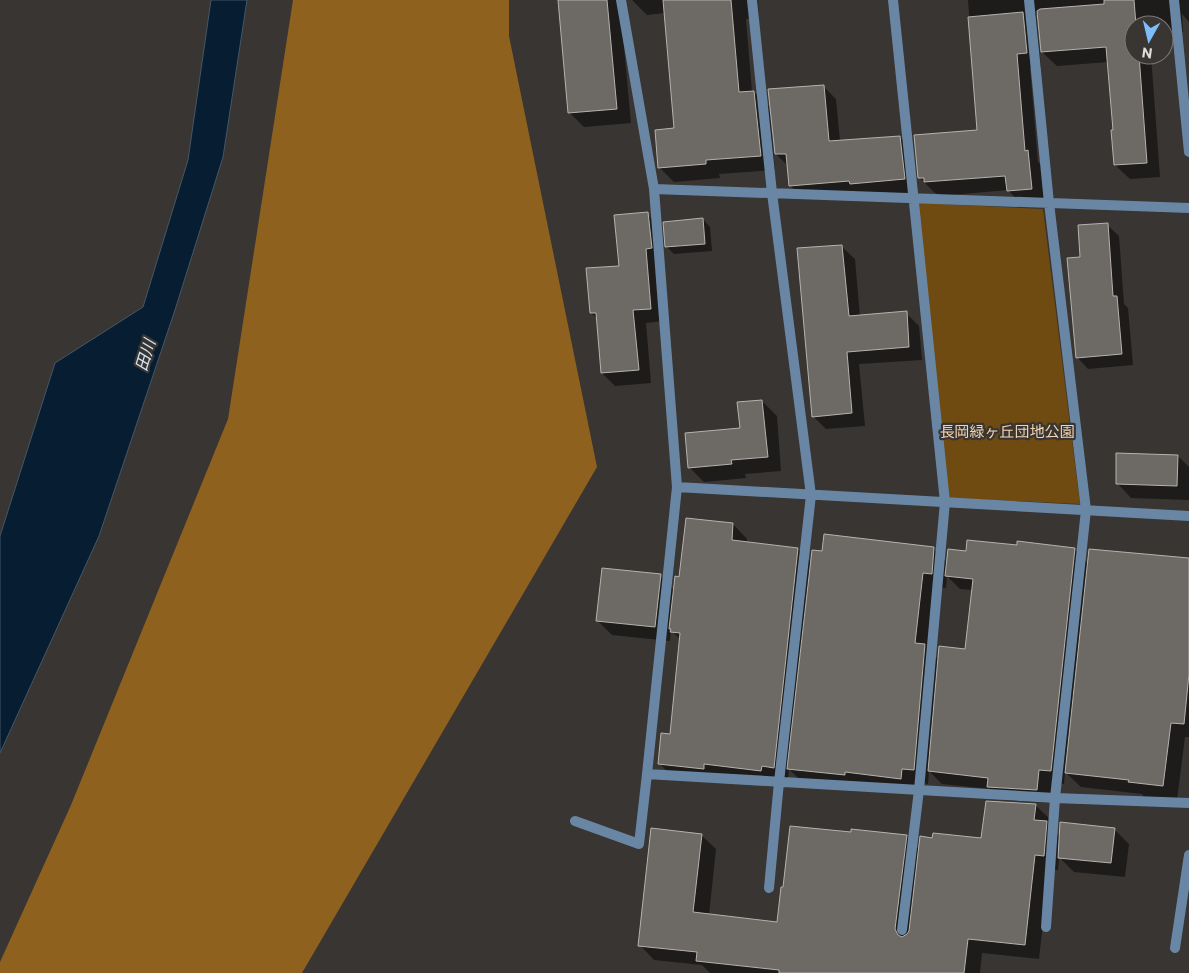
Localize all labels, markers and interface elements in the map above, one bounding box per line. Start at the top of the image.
north arrow [1124,15,1174,65]
text: N [1141,44,1154,63]
water label: 田川 [131,335,159,373]
park label: 長岡緑ヶ丘団地公園 [939,422,1075,440]

